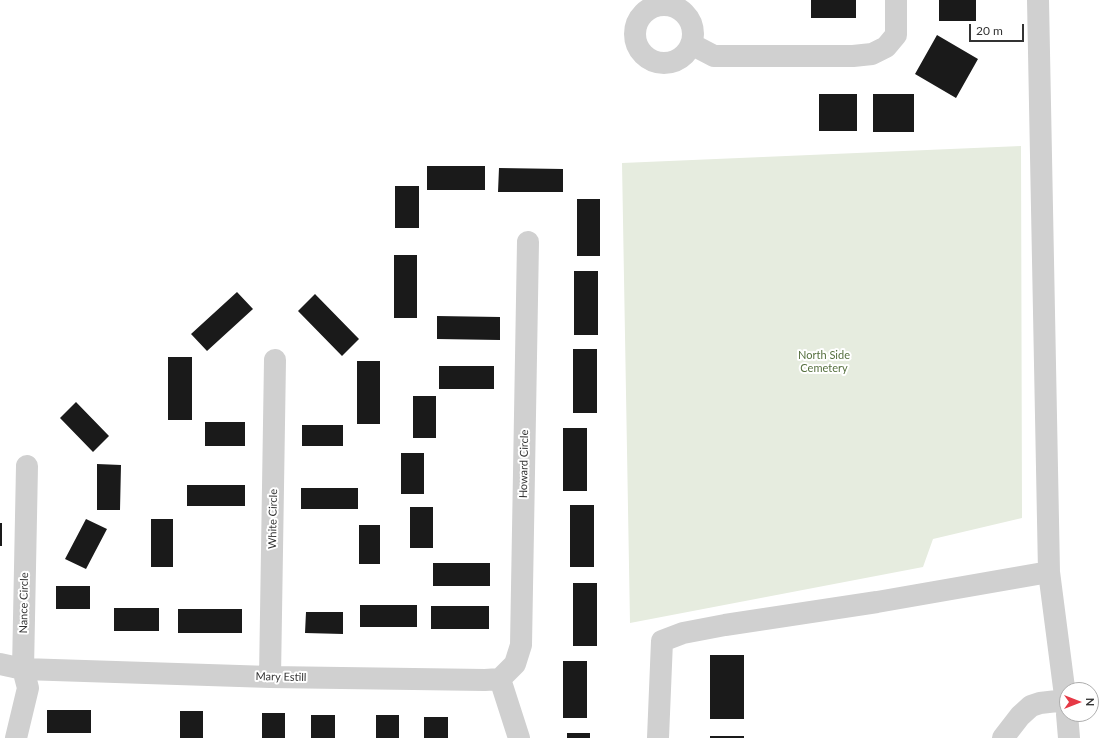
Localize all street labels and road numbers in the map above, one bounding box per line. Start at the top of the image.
street label: Howard Circle [517,430,531,498]
street label: White Circle [266,489,280,549]
street label: Nance Circle [17,572,31,634]
street label: Mary Estill [255,670,307,684]

